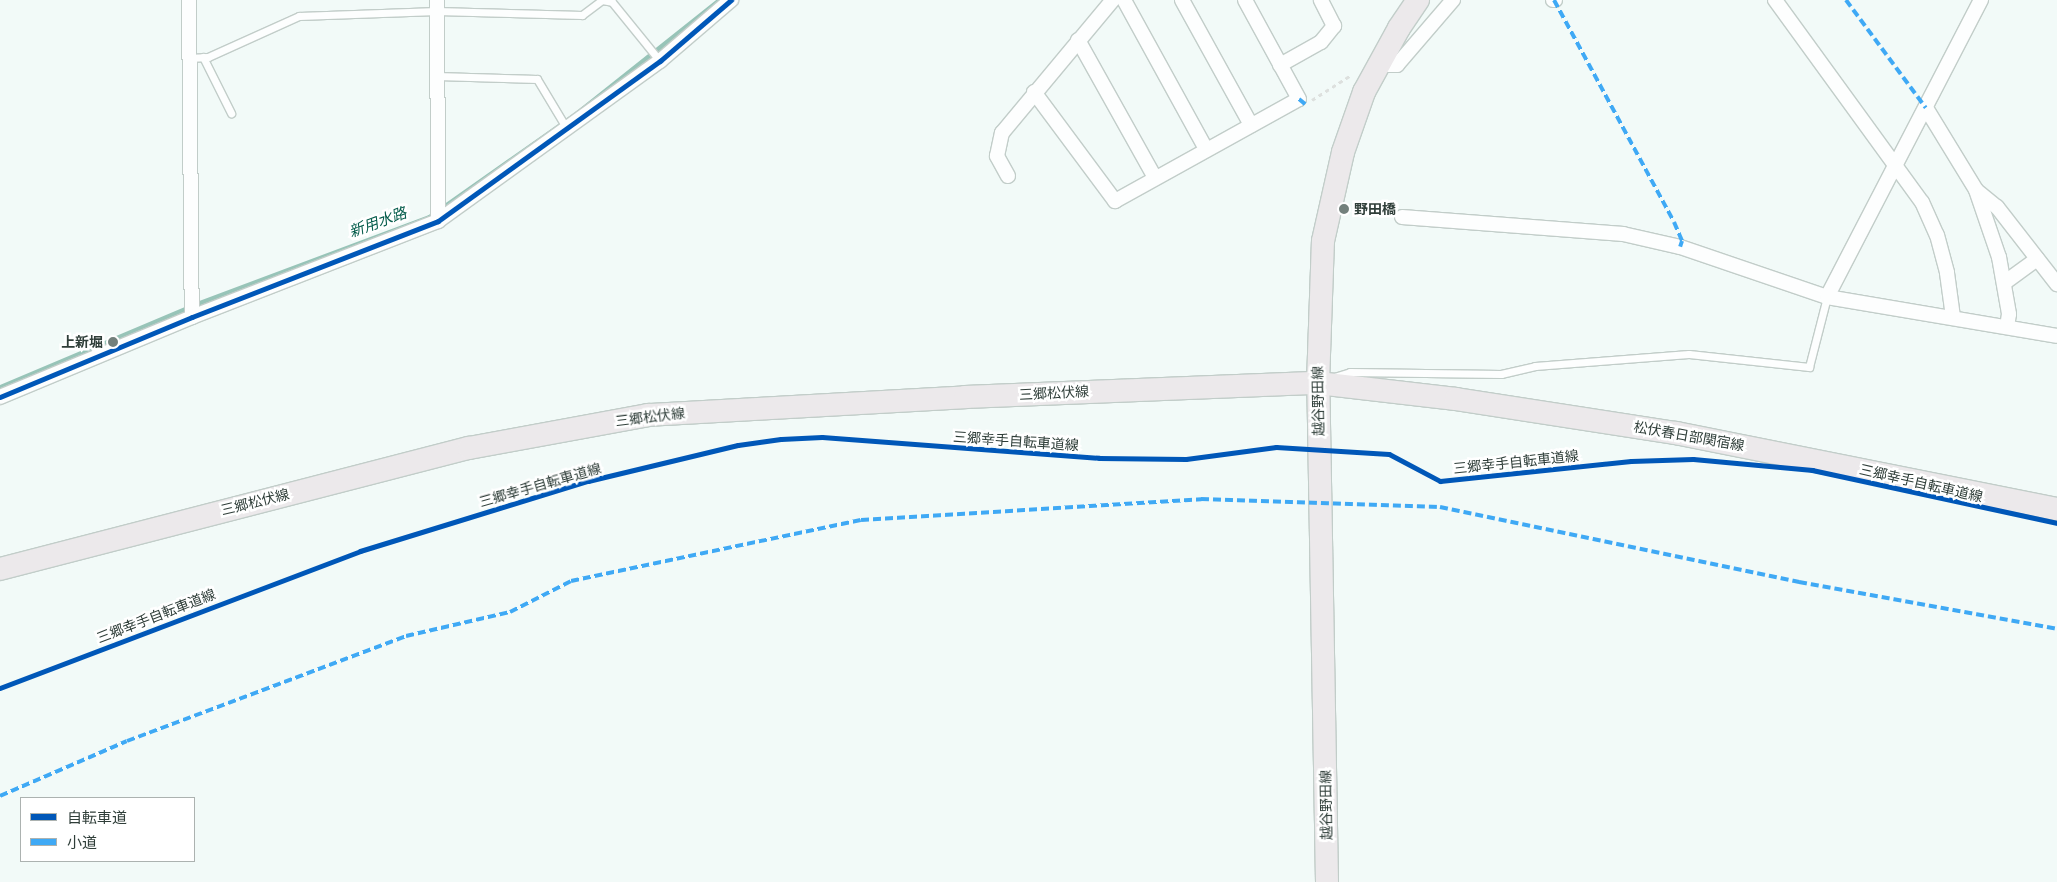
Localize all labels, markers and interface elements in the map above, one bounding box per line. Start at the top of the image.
place label: 野田橋 [1354,201,1396,217]
marker: 野田橋 [1338,203,1350,215]
water label: 新用水路 [347,204,409,242]
place label: 上新堀 [61,334,103,350]
marker: 上新堀 [107,336,119,348]
street label: 越谷野田線 [1309,366,1327,436]
street label: 三郷松伏線 [1019,383,1089,403]
street label: 三郷松伏線 [614,404,686,430]
street label: 松伏春日部関宿線 [1632,418,1746,454]
street label: 三郷幸手自転車道線 [953,428,1079,454]
street label: 三郷幸手自転車道線 [1452,447,1580,477]
street label: 三郷幸手自転車道線 [477,460,603,510]
street label: 三郷幸手自転車道線 [1858,461,1984,505]
street label: 三郷松伏線 [219,485,291,519]
street label: 三郷幸手自転車道線 [94,586,218,646]
street label: 越谷野田線 [1317,770,1335,840]
legend [20,797,195,862]
text: 自転車道 [67,809,127,827]
text: 小道 [67,834,97,852]

